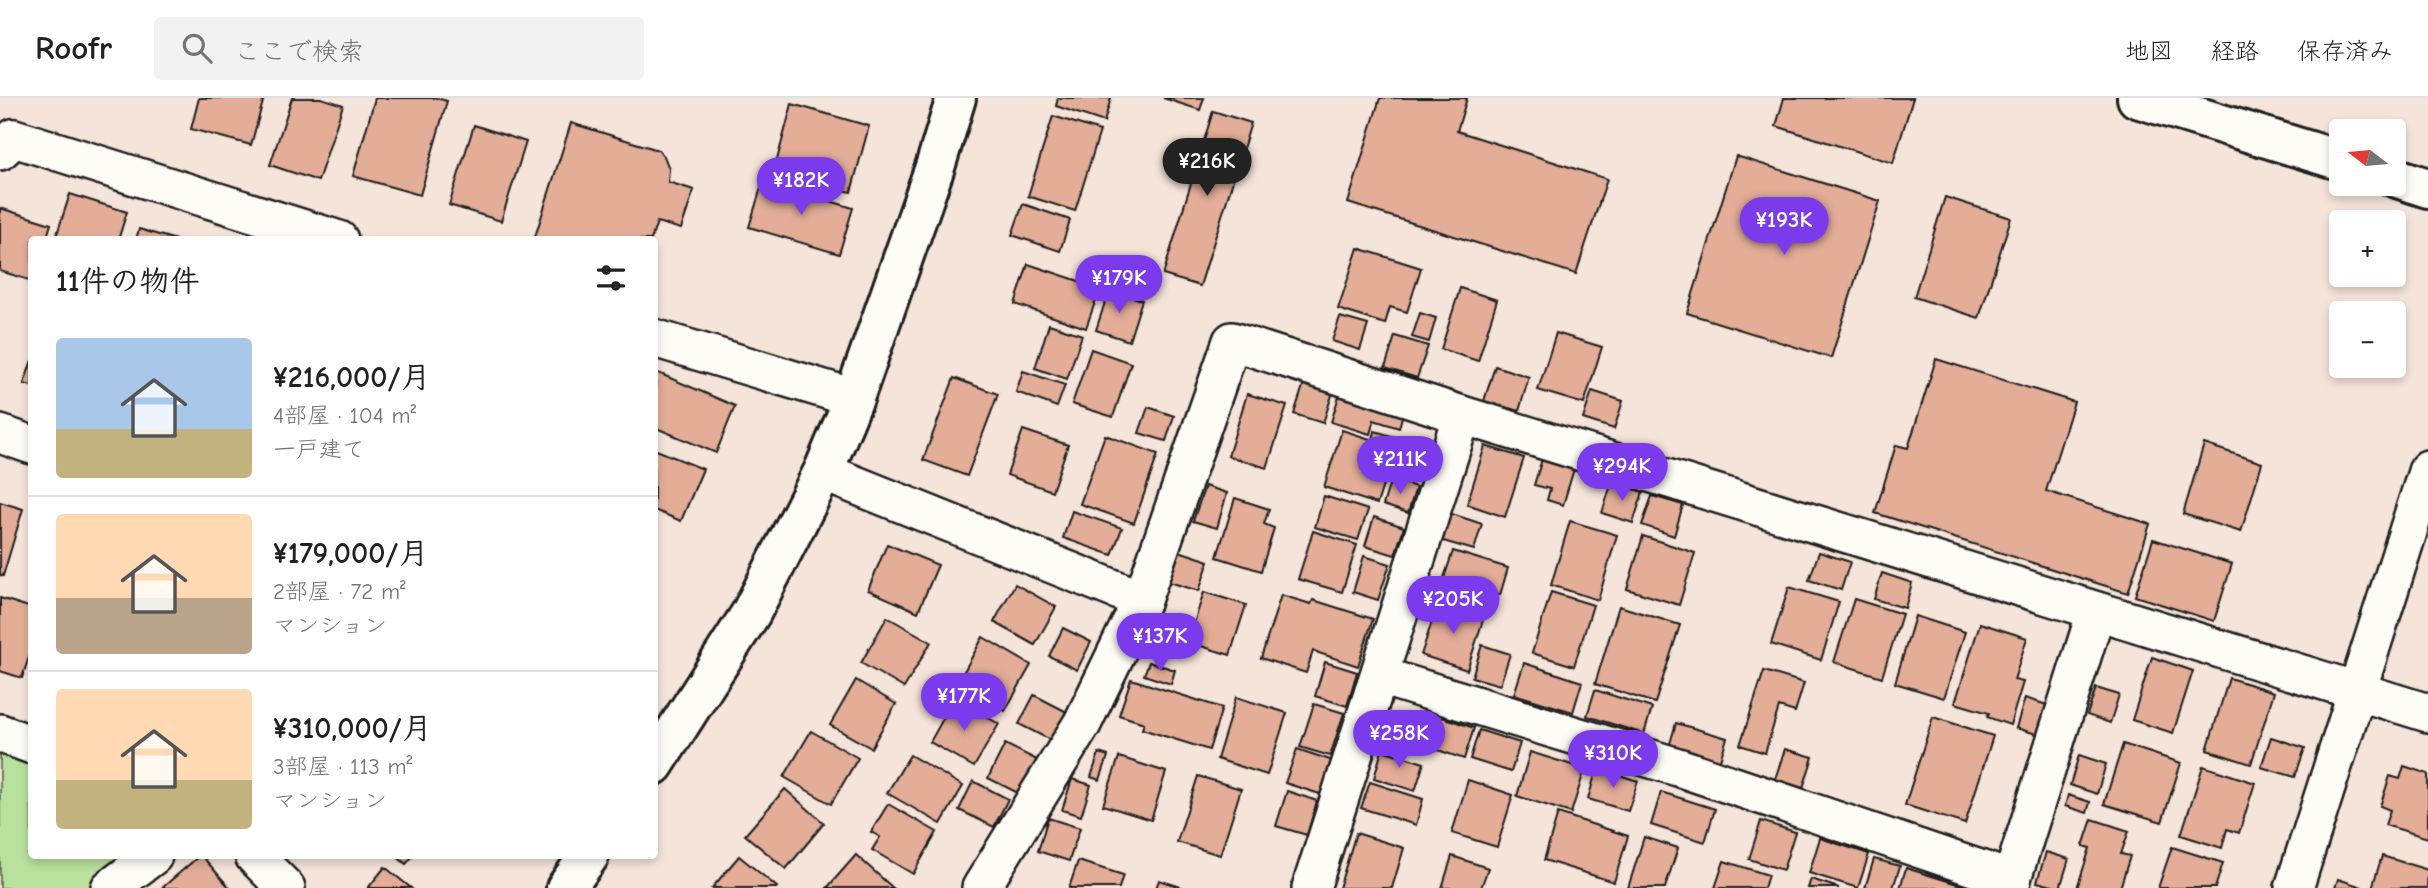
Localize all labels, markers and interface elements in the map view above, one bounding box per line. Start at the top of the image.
search box [154,17,644,80]
text: Roofr [35,29,112,67]
icon: search [178,29,216,67]
text: ここで検索 [234,37,364,67]
text: 地図 [2125,37,2173,65]
text: 経路 [2211,37,2259,65]
text: 保存済み [2297,37,2393,65]
north arrow [2329,119,2406,196]
map controls [2329,119,2406,378]
pin: ¥216K [1158,139,1256,198]
text: ¥216K [1179,147,1235,174]
pin: ¥182K [752,158,850,217]
text: ¥182K [773,166,829,193]
pin: ¥193K [1735,198,1833,257]
text: ¥193K [1756,206,1812,233]
button: + [2329,210,2406,287]
pin: ¥179K [1070,256,1168,315]
icon: filters [592,259,630,297]
text: 11件の物件 [56,264,200,299]
text: ¥179K [1091,264,1147,291]
button: − [2329,301,2406,378]
text: ¥216,000/月 [273,360,431,395]
icon: home [112,366,196,450]
text: 4部屋 · 104 m² [273,402,416,429]
text: 一戸建て [273,436,365,463]
pin: ¥211K [1351,436,1449,496]
pin: ¥294K [1573,444,1671,503]
text: ¥211K [1373,445,1427,472]
text: ¥294K [1593,452,1651,479]
text: ¥179,000/月 [273,536,429,571]
icon: home [112,542,196,626]
pin: ¥205K [1404,576,1502,636]
text: 2部屋 · 72 m² [273,578,406,605]
text: ¥205K [1422,585,1484,612]
text: マンション [273,612,387,639]
pin: ¥137K [1111,614,1209,673]
text: ¥137K [1133,622,1188,649]
pin: ¥177K [915,674,1013,733]
text: ¥177K [937,682,991,709]
pin: ¥258K [1350,710,1448,770]
text: ¥310,000/月 [273,711,432,746]
icon: home [112,717,196,801]
text: ¥258K [1369,719,1429,746]
pin: ¥310K [1564,730,1662,790]
text: ¥310K [1584,739,1642,766]
text: 3部屋 · 113 m² [273,753,412,780]
text: マンション [273,787,387,814]

